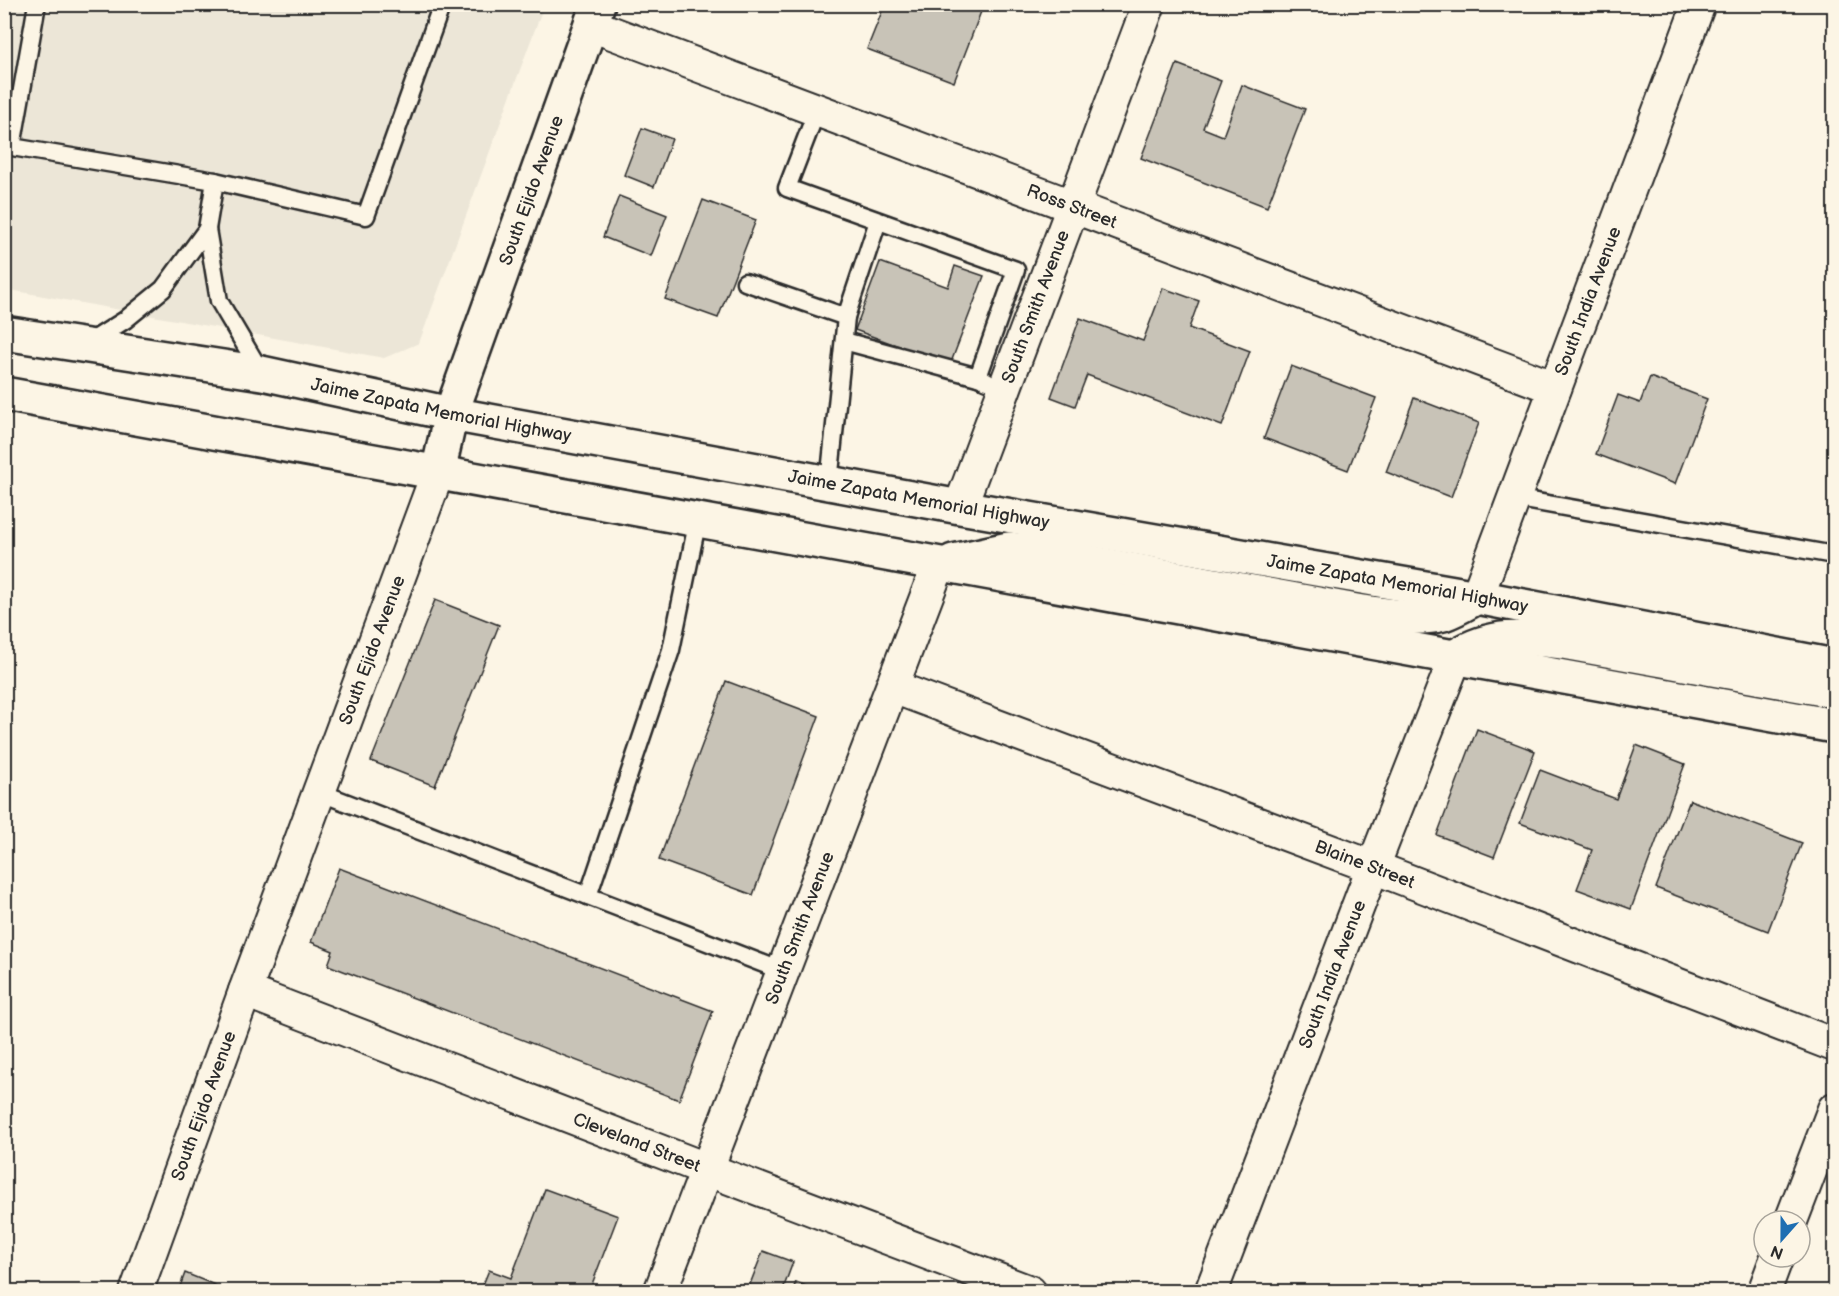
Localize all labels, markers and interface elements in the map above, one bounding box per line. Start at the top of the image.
street label: South Ejido Avenue [495,112,568,268]
street label: Ross Street [1024,180,1121,233]
street label: South India Avenue [1550,223,1625,378]
street label: South Smith Avenue [997,227,1074,386]
street label: Jaime Zapata Memorial Highway [309,373,574,446]
street label: Jaime Zapata Memorial Highway [787,465,1052,533]
street label: Jaime Zapata Memorial Highway [1265,550,1531,617]
street label: South Ejido Avenue [335,572,409,727]
street label: Blaine Street [1312,836,1418,893]
street label: South Smith Avenue [761,848,838,1007]
street label: South India Avenue [1294,897,1370,1051]
street label: South Ejido Avenue [167,1028,240,1184]
street label: Cleveland Street [570,1108,704,1177]
north arrow [1752,1209,1812,1269]
text: N [1768,1241,1786,1263]

